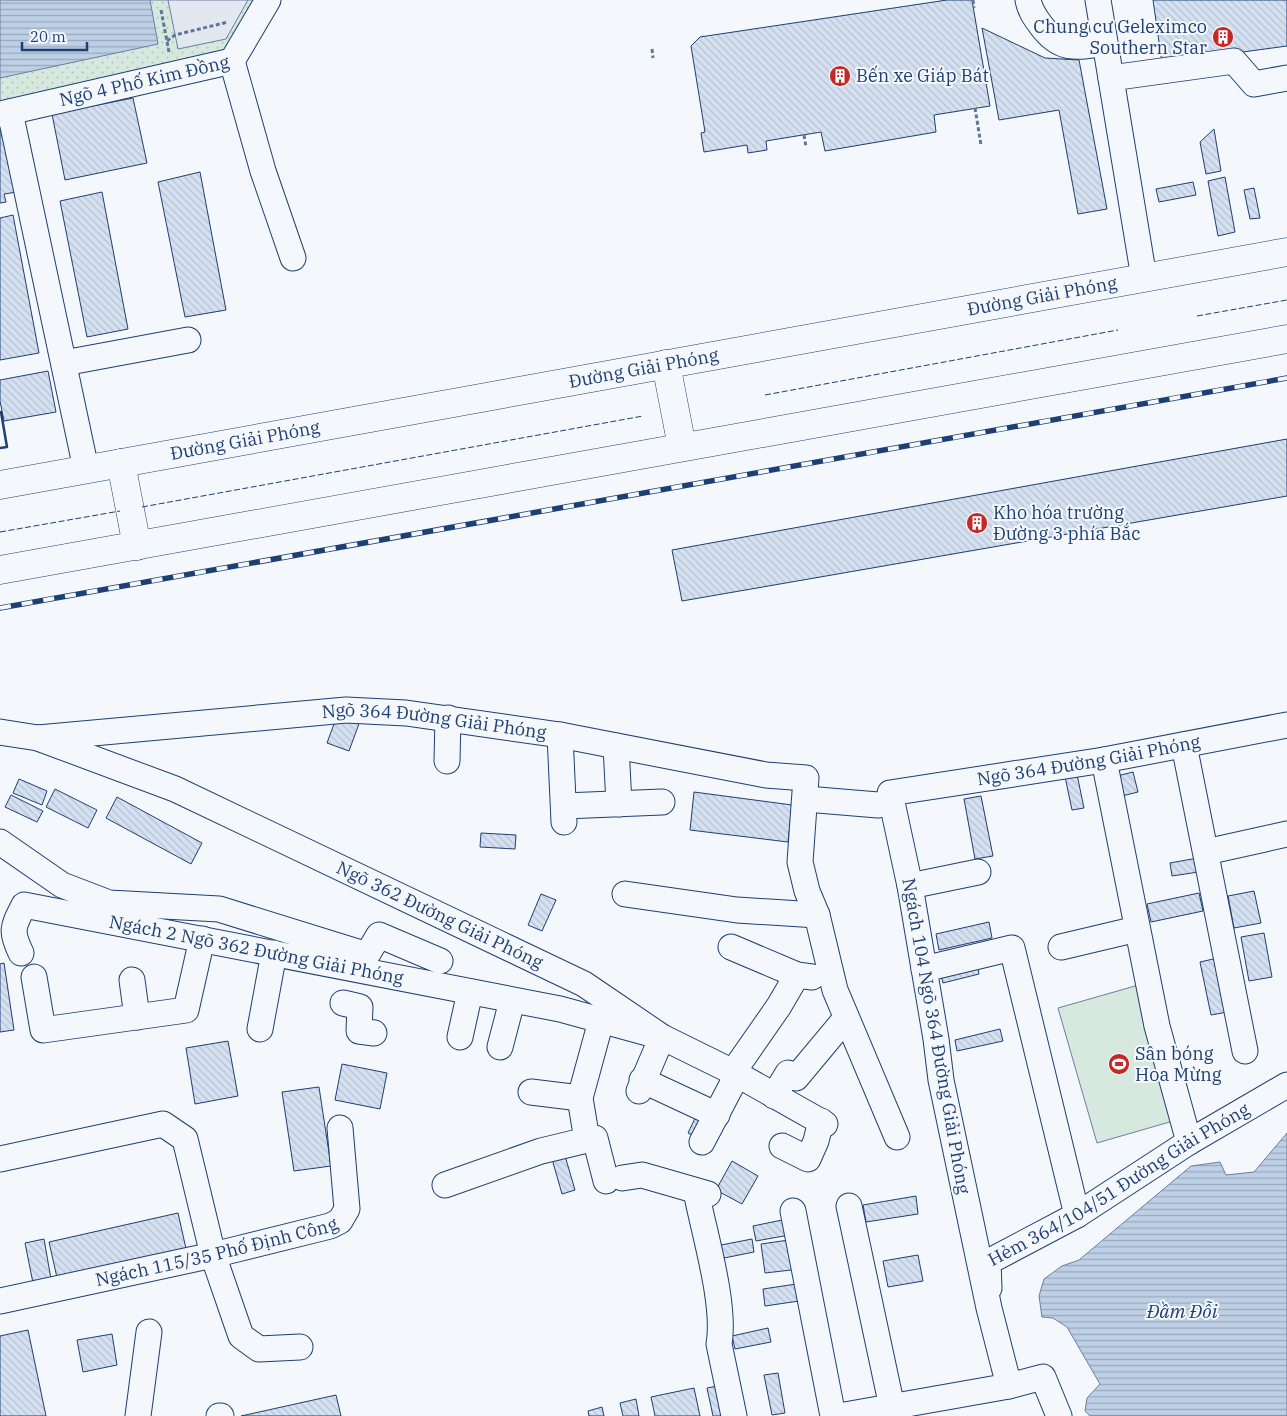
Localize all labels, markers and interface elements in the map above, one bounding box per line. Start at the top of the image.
place label: Chung cư Geleximco Southern Star [1033,15,1207,59]
scale bar [22,20,88,52]
building icon: Chung cư Geleximco Southern Star [1211,25,1235,49]
text: 20 m [30,27,66,46]
street label: Ngõ 4 Phố Kim Đồng [57,50,232,111]
building icon: Bến xe Giáp Bát [828,64,852,88]
place label: Bến xe Giáp Bát [856,64,989,87]
street label: Đường Giải Phóng [965,271,1119,321]
street label: Đường Giải Phóng [567,343,720,393]
street label: Đường Giải Phóng [168,415,322,465]
place label: Kho hóa trường Đường 3 phía Bắc [993,501,1141,545]
building icon: Kho hóa trường Đường 3 phía Bắc [965,511,989,535]
street label: Ngõ 364 Đường Giải Phóng [321,698,548,744]
street label: Ngõ 364 Đường Giải Phóng [975,730,1202,790]
street label: Ngõ 362 Đường Giải Phóng [333,856,547,974]
street label: Ngách 104 Ngõ 364 Đường Giải Phóng [897,876,976,1196]
street label: Ngách 2 Ngõ 362 Đường Giải Phóng [107,910,406,989]
place label: Sân bóng Hoa Mừng [1135,1042,1222,1086]
sports icon: Sân bóng Hoa Mừng [1107,1052,1131,1076]
street label: Hẻm 364/104/51 Đường Giải Phóng [984,1097,1254,1271]
street label: Ngách 115/35 Phố Định Công [93,1212,342,1291]
water label: Đầm Đỗi [1146,1299,1218,1323]

